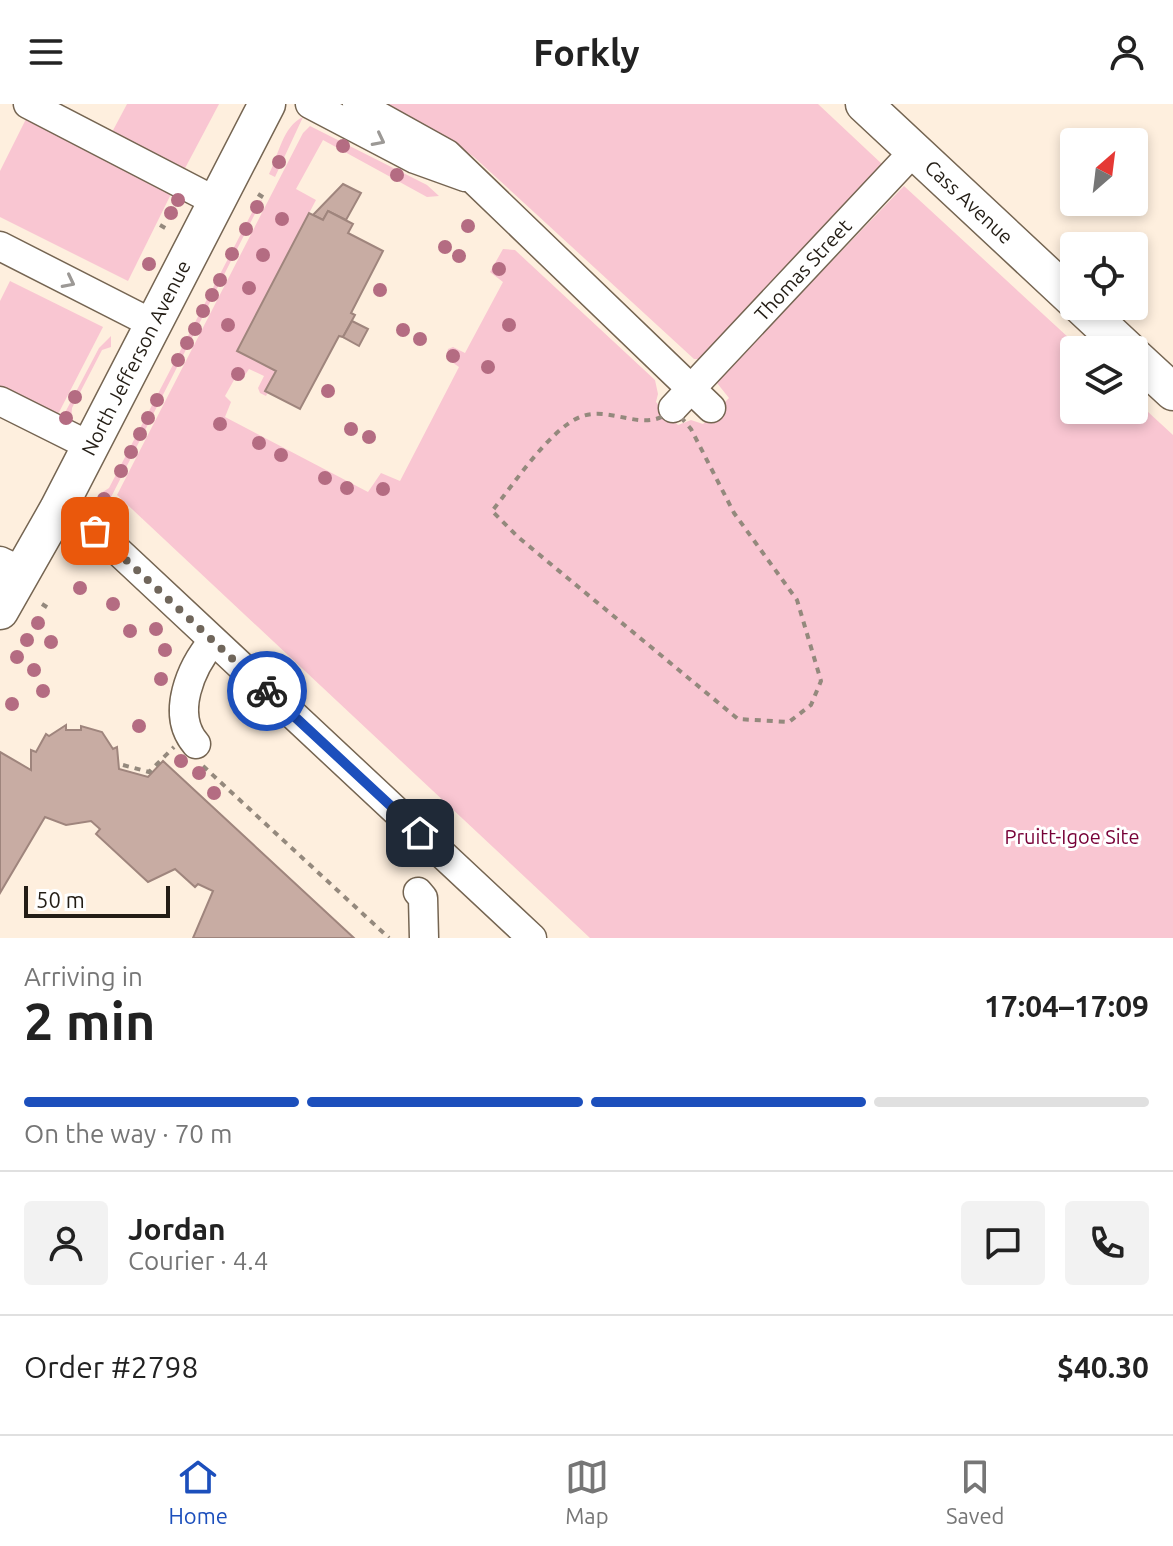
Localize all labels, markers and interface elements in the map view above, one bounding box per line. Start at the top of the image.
icon: menu [24,30,68,74]
icon: person [1105,30,1149,74]
text: Forkly [533,32,640,73]
north arrow [1060,128,1148,216]
map controls [1060,128,1148,424]
one-way arrow [371,131,386,146]
street label: Cass Avenue [921,155,1018,248]
street label: Thomas Street [750,214,856,325]
button: locate [1060,232,1148,320]
street label: North Jefferson Avenue [76,256,195,459]
one-way arrow [61,272,76,287]
button: layers [1060,336,1148,424]
pin [61,497,129,565]
icon: bag [73,509,117,553]
courier [227,651,307,731]
icon: bike [245,669,289,713]
pin [386,799,454,867]
icon: home [398,811,442,855]
park label: Pruitt-Igoe Site [1005,825,1139,848]
scale bar [24,882,170,918]
text: 50 m [36,887,85,912]
text: Arriving in [24,962,143,991]
text: 17:04–17:09 [984,989,1149,1023]
text: 2 min [24,992,155,1050]
text: On the way · 70 m [24,1119,232,1148]
button: person [24,1201,108,1285]
button: chat [961,1201,1045,1285]
button: phone [1065,1201,1149,1285]
text: Jordan [128,1212,226,1246]
text: Courier · 4.4 [128,1246,268,1275]
text: Order #2798 [24,1350,198,1384]
text: $40.30 [1057,1350,1149,1384]
tab: Home [169,1455,228,1528]
tab: Map [565,1455,609,1528]
tab: Saved [946,1455,1004,1528]

